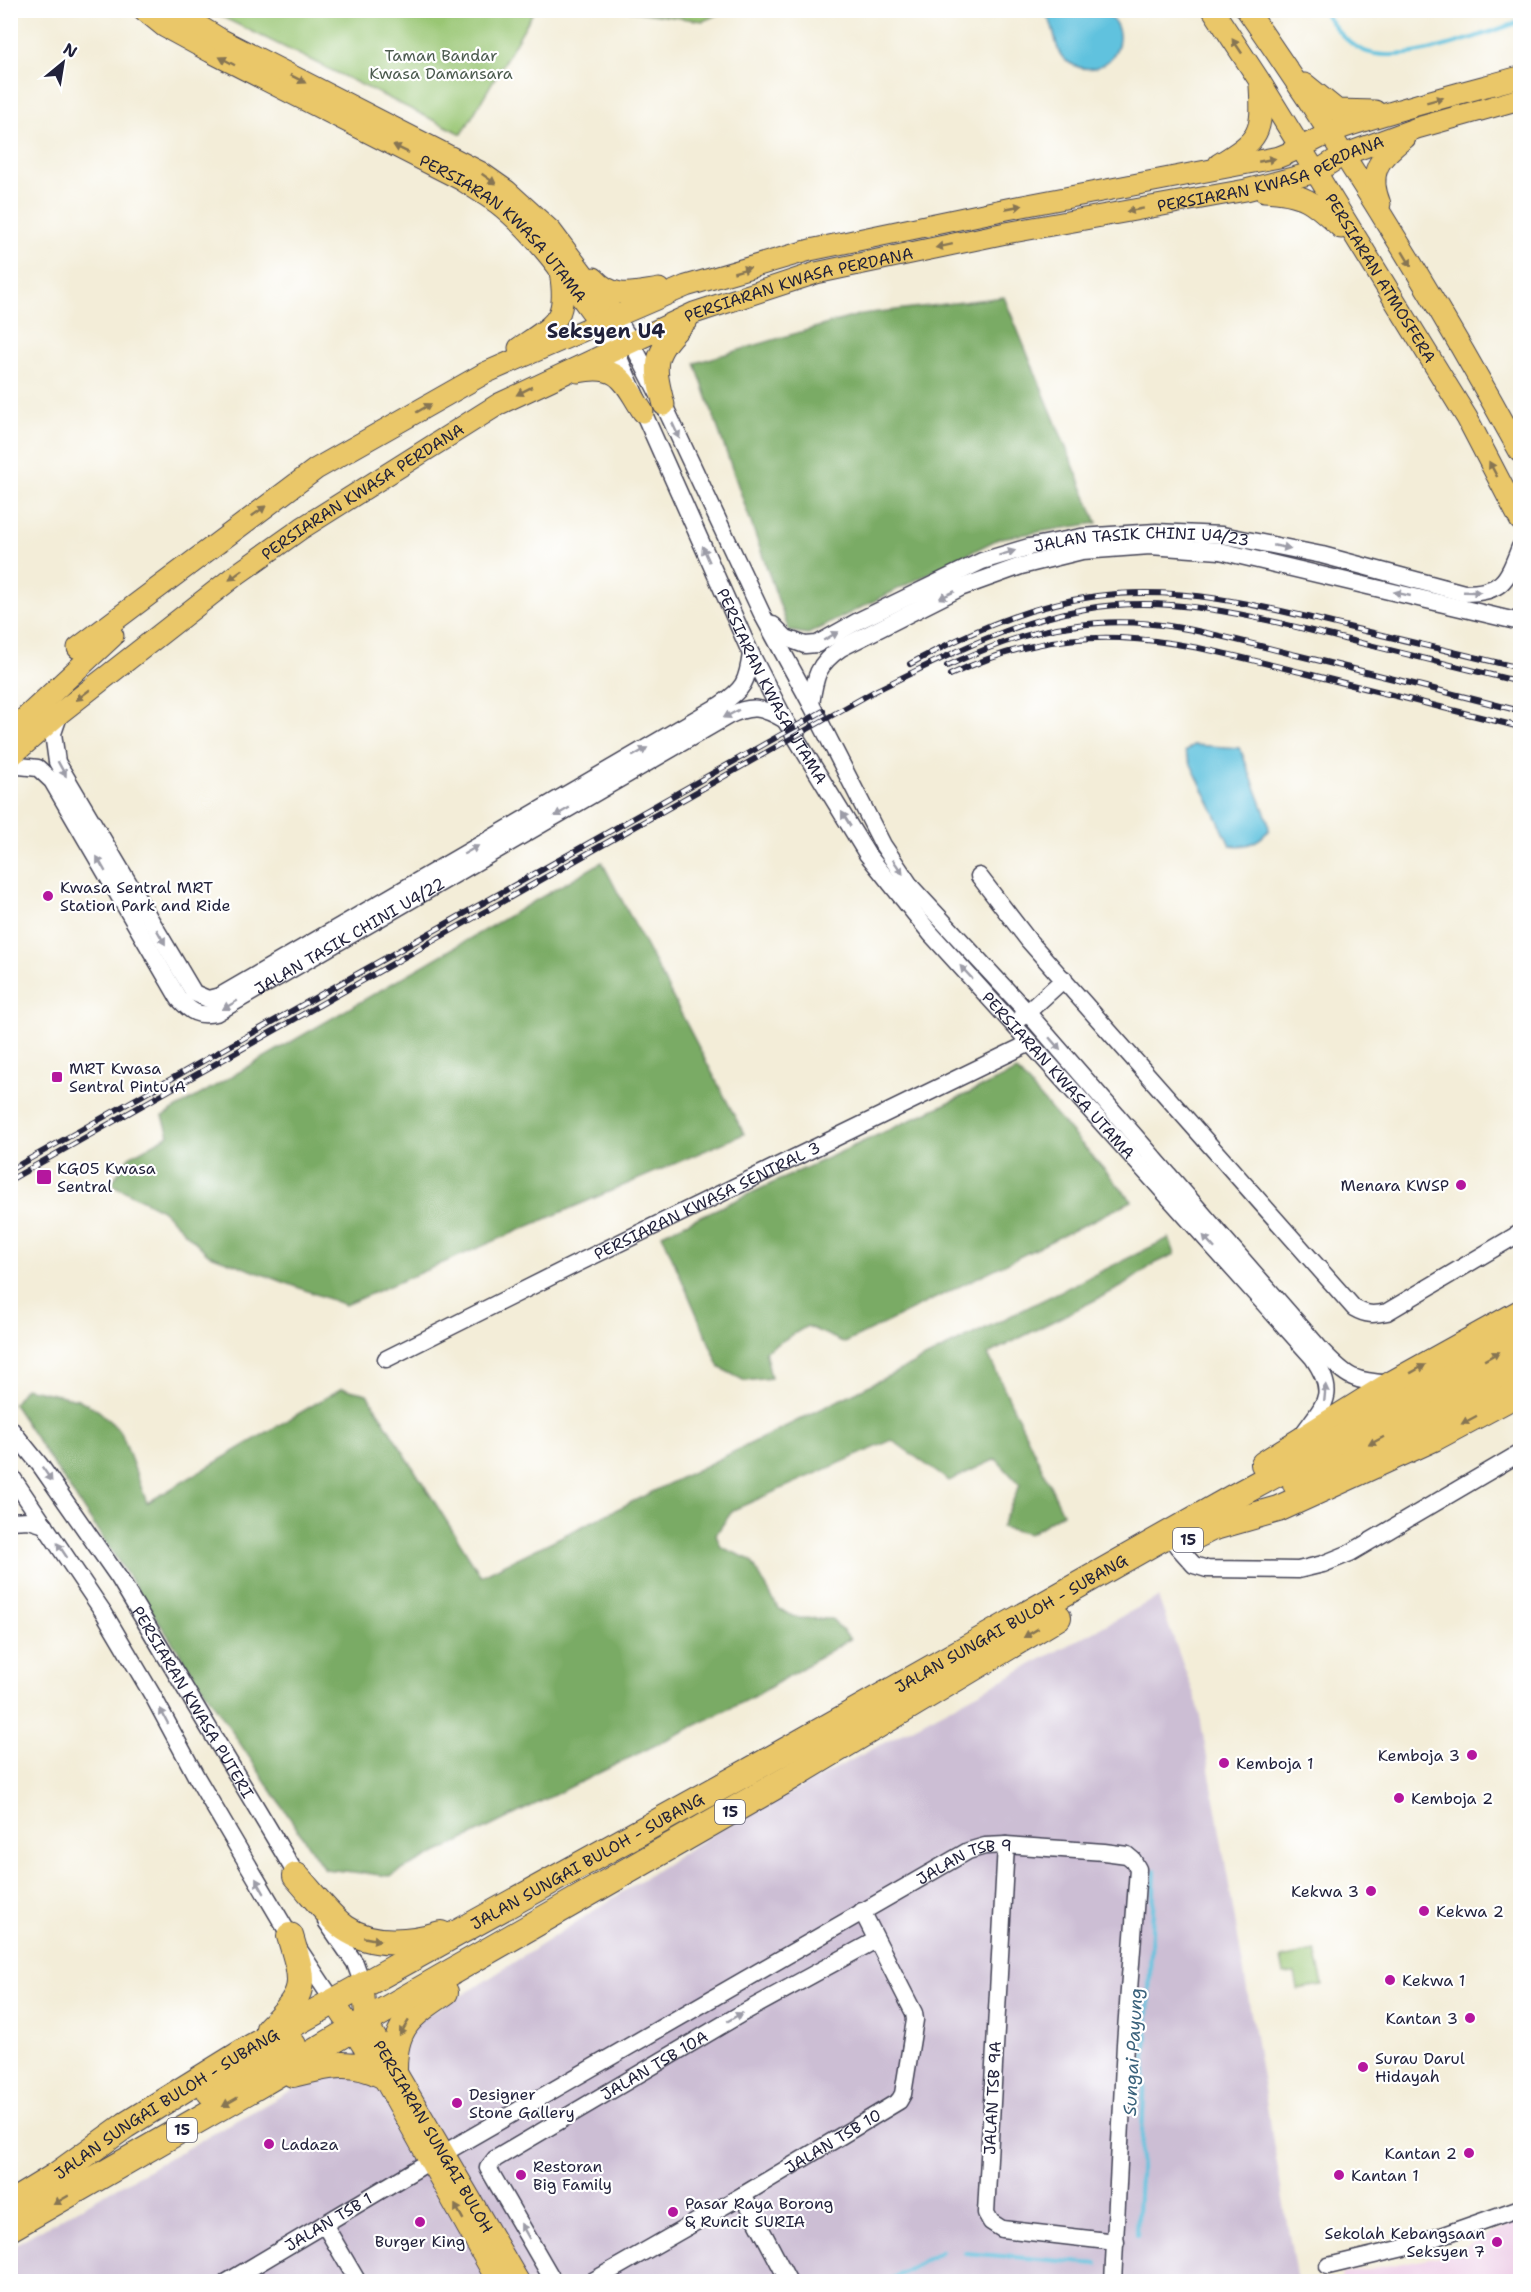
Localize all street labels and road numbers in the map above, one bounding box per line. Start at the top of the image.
street label: PERSIARAN KWASA PERDANA [1155,131,1387,217]
street label: PERSIARAN KWASA UTAMA [416,150,591,307]
street label: PERSIARAN ATMOSFERA [1320,189,1440,367]
street label: PERSIARAN KWASA PERDANA [681,243,915,327]
street label: PERSIARAN KWASA PERDANA [257,419,468,565]
street label: JALAN TASIK CHINI U4/23 [1032,522,1251,557]
street label: PERSIARAN KWASA UTAMA [712,585,832,788]
street label: JALAN TASIK CHINI U4/22 [251,873,449,999]
street label: PERSIARAN KWASA UTAMA [977,987,1139,1164]
street label: PERSIARAN KWASA SENTRAL 3 [591,1137,824,1265]
road number: 15 [1173,1528,1203,1552]
street label: JALAN SUNGAI BULOH - SUBANG [891,1550,1131,1698]
street label: PERSIARAN KWASA PUTERI [127,1602,258,1802]
street label: JALAN SUNGAI BULOH - SUBANG [467,1788,708,1935]
road number: 15 [715,1800,745,1824]
street label: JALAN TSB 9 [913,1835,1012,1890]
street label: JALAN SUNGAI BULOH - SUBANG [50,2024,283,2184]
street label: JALAN TSB 10A [597,2026,712,2105]
street label: PERSIARAN SUNGAI BULOH [369,2036,498,2237]
street label: JALAN TSB 9A [979,2040,1006,2156]
street label: JALAN TSB 10 [781,2104,885,2178]
road number: 15 [167,2118,197,2142]
street label: JALAN TSB 1 [281,2188,376,2256]

